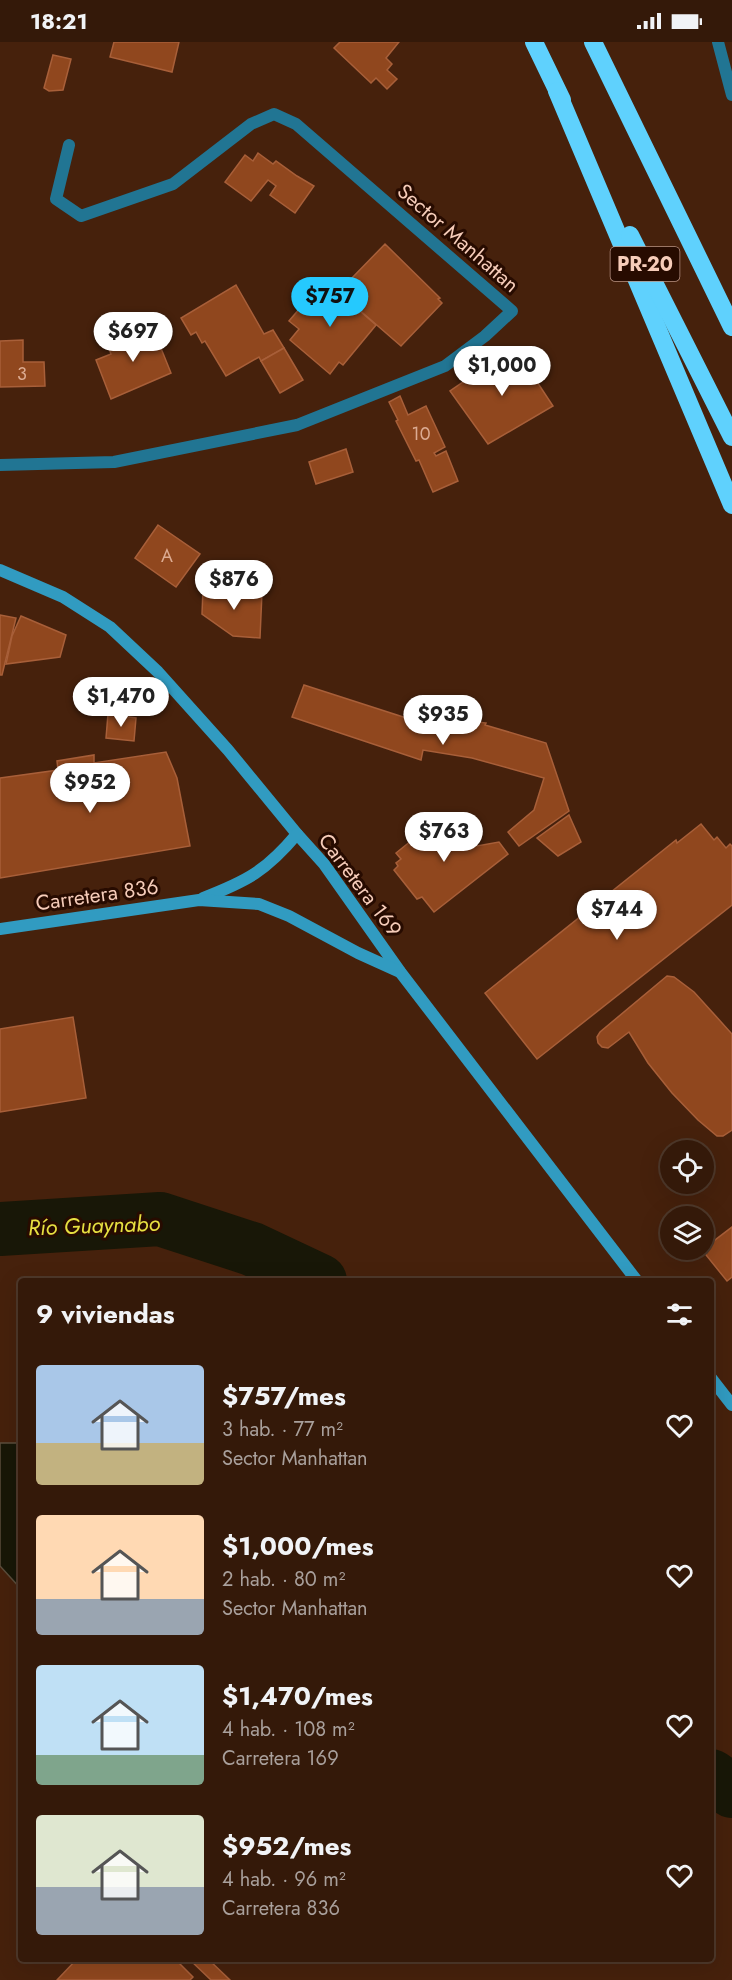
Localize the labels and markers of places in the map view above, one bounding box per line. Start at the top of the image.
pin: $757 [294,277,366,328]
pin: $697 [97,312,169,363]
pin: $1,000 [453,346,551,397]
pin: $876 [198,560,270,611]
pin: $1,470 [72,677,170,728]
pin: $935 [407,695,479,746]
pin: $952 [54,763,126,814]
pin: $763 [408,812,480,863]
pin: $744 [581,890,653,941]

